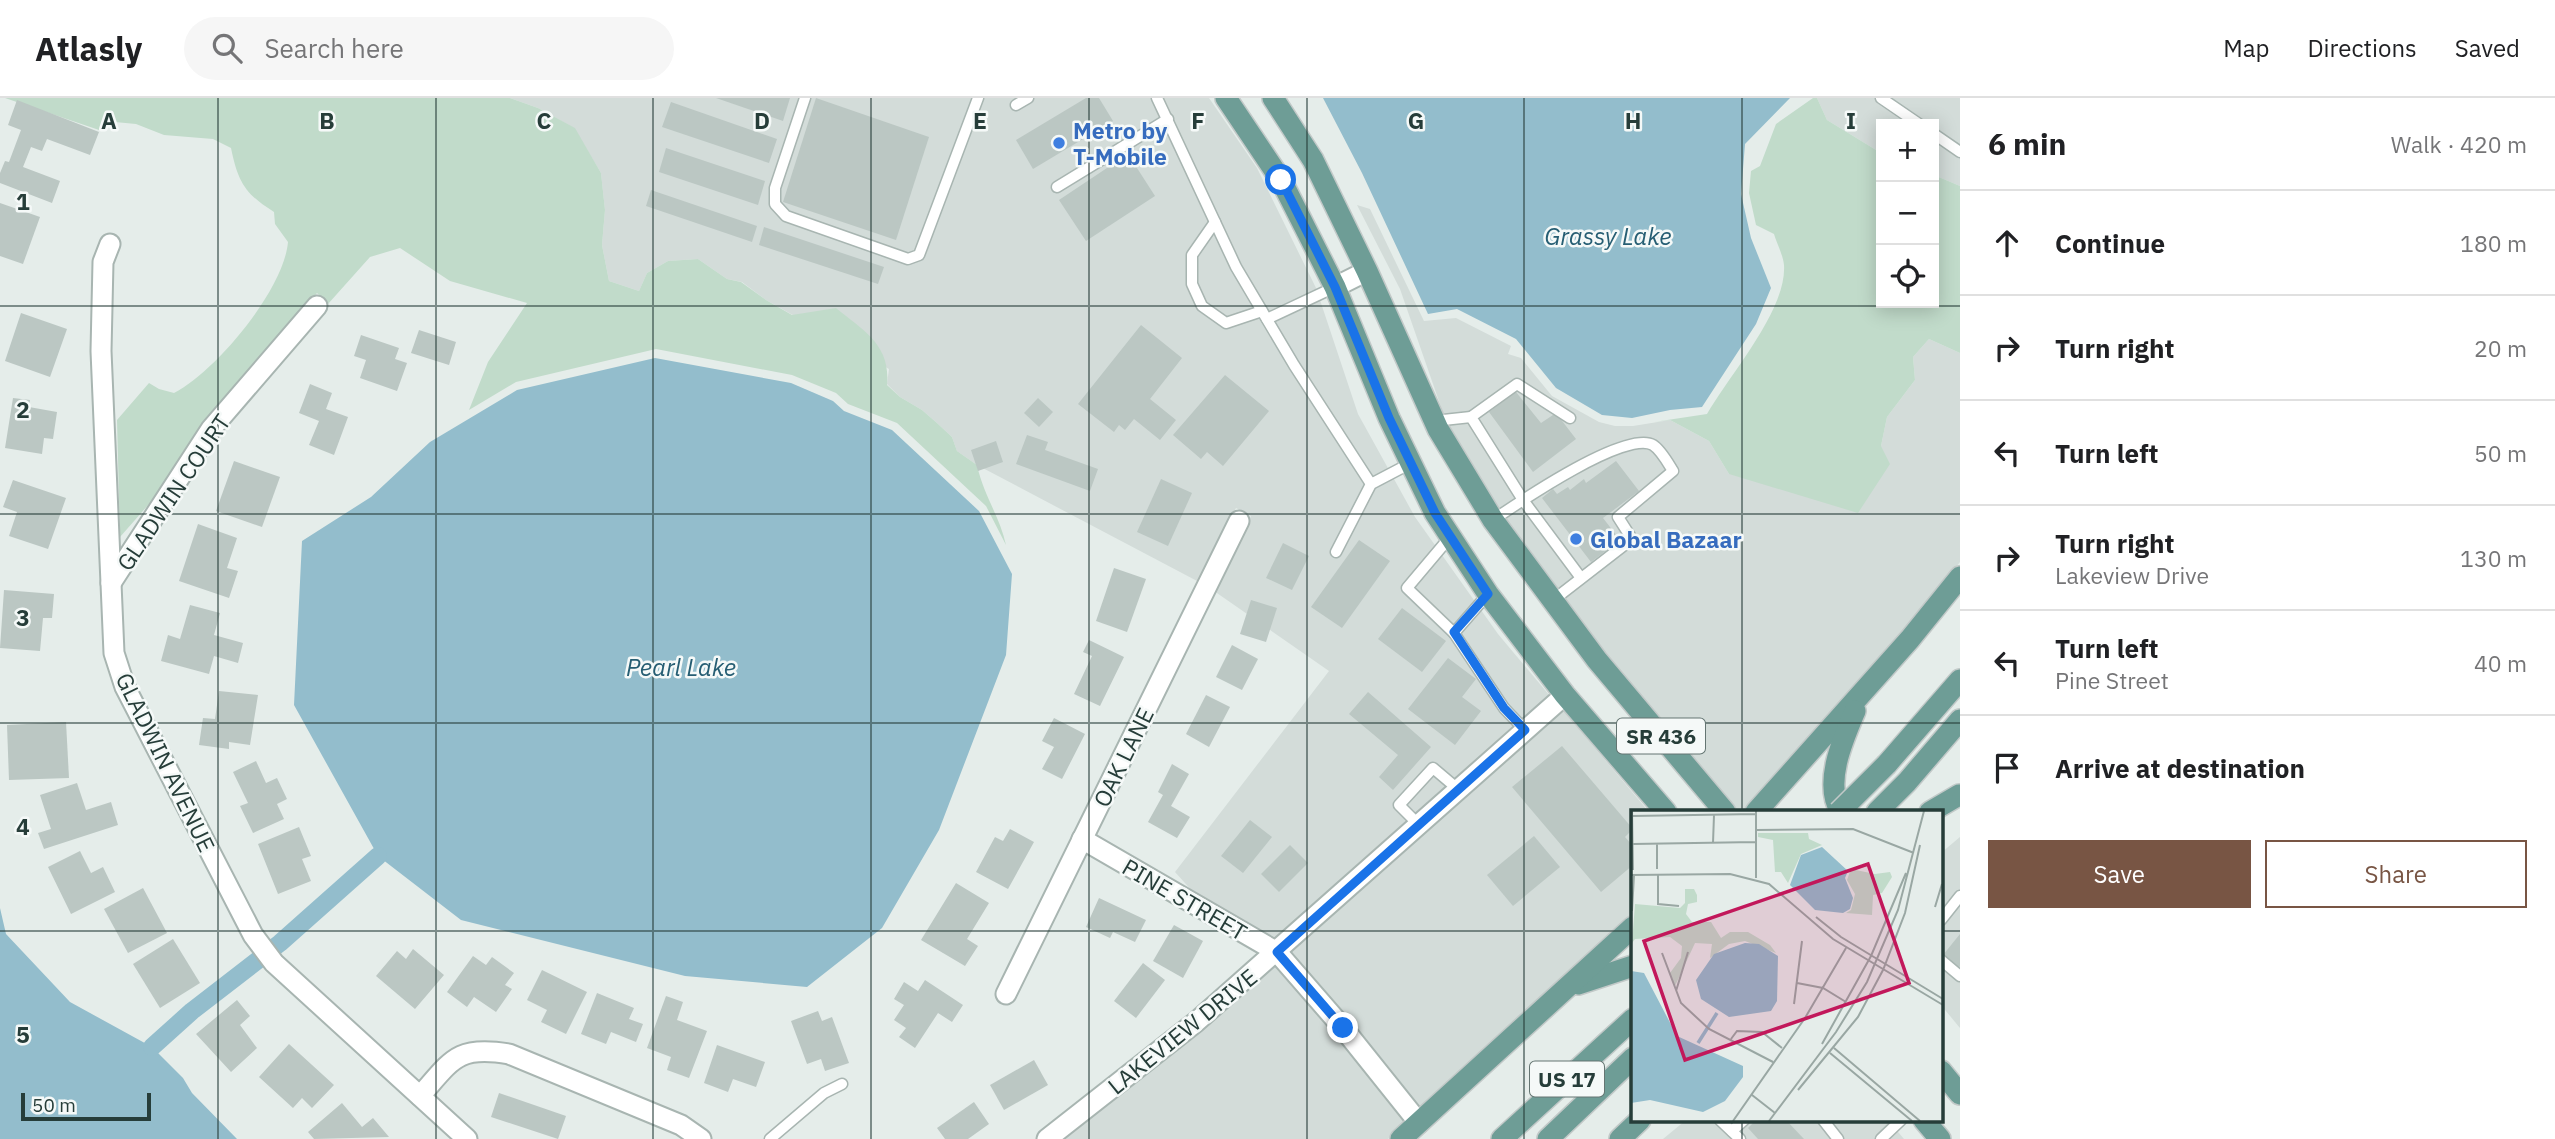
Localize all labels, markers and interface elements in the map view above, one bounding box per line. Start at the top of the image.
search box [184,17,674,80]
text: Atlasly [35,27,142,70]
icon: search [208,29,246,67]
text: Search here [264,31,404,65]
text: Map [2223,32,2269,64]
text: Directions [2307,32,2417,64]
text: Saved [2455,32,2520,64]
text: A [101,105,117,135]
text: B [319,105,335,135]
text: C [537,105,552,135]
text: D [754,105,770,135]
text: E [973,105,987,135]
text: F [1191,105,1205,135]
text: G [1408,105,1424,135]
text: H [1625,105,1641,135]
text: I [1846,105,1856,135]
place label: Metro by T-Mobile [1073,115,1168,171]
map controls [1876,119,1939,308]
button: + [1876,119,1939,182]
text: 6 min [1988,124,2066,163]
text: Walk · 420 m [2391,129,2527,159]
marker: Metro by T-Mobile [1051,135,1067,151]
route start [1265,164,1296,195]
button: − [1876,182,1939,245]
text: 1 [16,186,30,216]
water label: Grassy Lake [1544,220,1672,252]
icon: ahead [1988,224,2026,262]
text: Continue [2055,226,2165,260]
text: 180 m [2460,228,2527,258]
button: locate [1876,245,1939,308]
icon: right [1988,329,2026,367]
text: Turn right [2055,331,2174,365]
text: 20 m [2474,333,2527,363]
text: 2 [16,394,30,424]
street label: GLADWIN COURT [109,408,237,576]
icon: left [1988,434,2026,472]
text: Turn left [2055,436,2158,470]
text: 50 m [2474,438,2527,468]
place label: Global Bazaar [1590,524,1742,554]
text: Turn right [2055,526,2174,560]
marker: Global Bazaar [1568,531,1584,547]
icon: right [1988,539,2026,577]
text: 130 m [2460,543,2527,573]
text: Lakeview Drive [2055,560,2209,590]
text: 3 [16,602,30,632]
text: Turn left [2055,631,2158,665]
icon: left [1988,644,2026,682]
text: 40 m [2474,648,2527,678]
water label: Pearl Lake [626,651,736,683]
text: Pine Street [2055,665,2169,695]
street label: GLADWIN AVENUE [110,667,222,857]
street label: OAK LANE [1086,702,1160,812]
road number: SR 436 [1617,718,1705,754]
icon: arrive [1988,749,2026,787]
text: Arrive at destination [2055,751,2305,785]
inset map [1631,810,1942,1122]
text: 4 [16,811,30,841]
button: Save [1988,840,2251,908]
button: Share [2265,840,2527,908]
street label: PINE STREET [1117,851,1253,947]
street label: LAKEVIEW DRIVE [1101,962,1263,1100]
route end [1327,1012,1358,1043]
text: 5 [16,1019,30,1049]
road number: US 17 [1530,1062,1604,1096]
scale bar [21,1090,150,1122]
text: 50 m [32,1093,76,1117]

